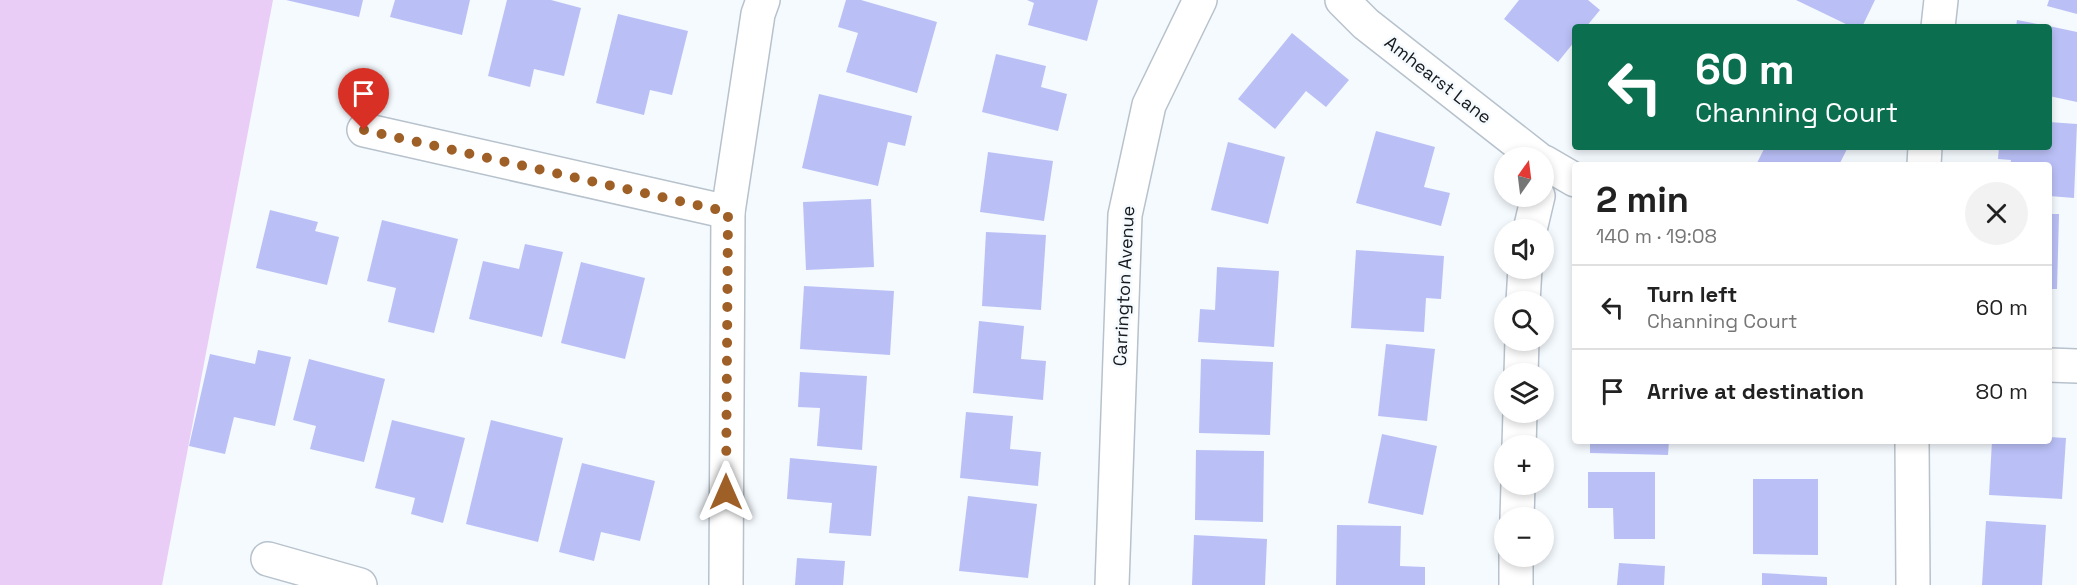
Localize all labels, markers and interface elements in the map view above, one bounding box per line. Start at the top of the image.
street label: Amhearst Lane [1380,31,1496,129]
text: 60 m [1695,43,1795,96]
icon: left [1596,48,1674,126]
pin [338,68,389,130]
icon: arrive [347,77,380,110]
text: Channing Court [1695,95,1898,130]
north arrow [1494,147,1554,207]
map controls [1494,147,1554,567]
text: 2 min [1596,177,1689,223]
button: close [1965,182,2028,245]
street label: Carrington Avenue [1108,205,1139,367]
button: sound [1494,219,1554,279]
text: 140 m · 19:08 [1596,223,1717,249]
text: Turn left [1647,280,1737,308]
button: search [1494,291,1554,351]
icon: left [1596,291,1629,324]
text: 60 m [1976,293,2028,321]
text: Channing Court [1647,308,1797,334]
button: layers [1494,363,1554,423]
icon: arrive [1596,375,1629,408]
text: Arrive at destination [1647,377,1864,405]
text: 80 m [1976,377,2028,405]
button: + [1494,435,1554,495]
position arrow [694,460,758,524]
button: − [1494,507,1554,567]

